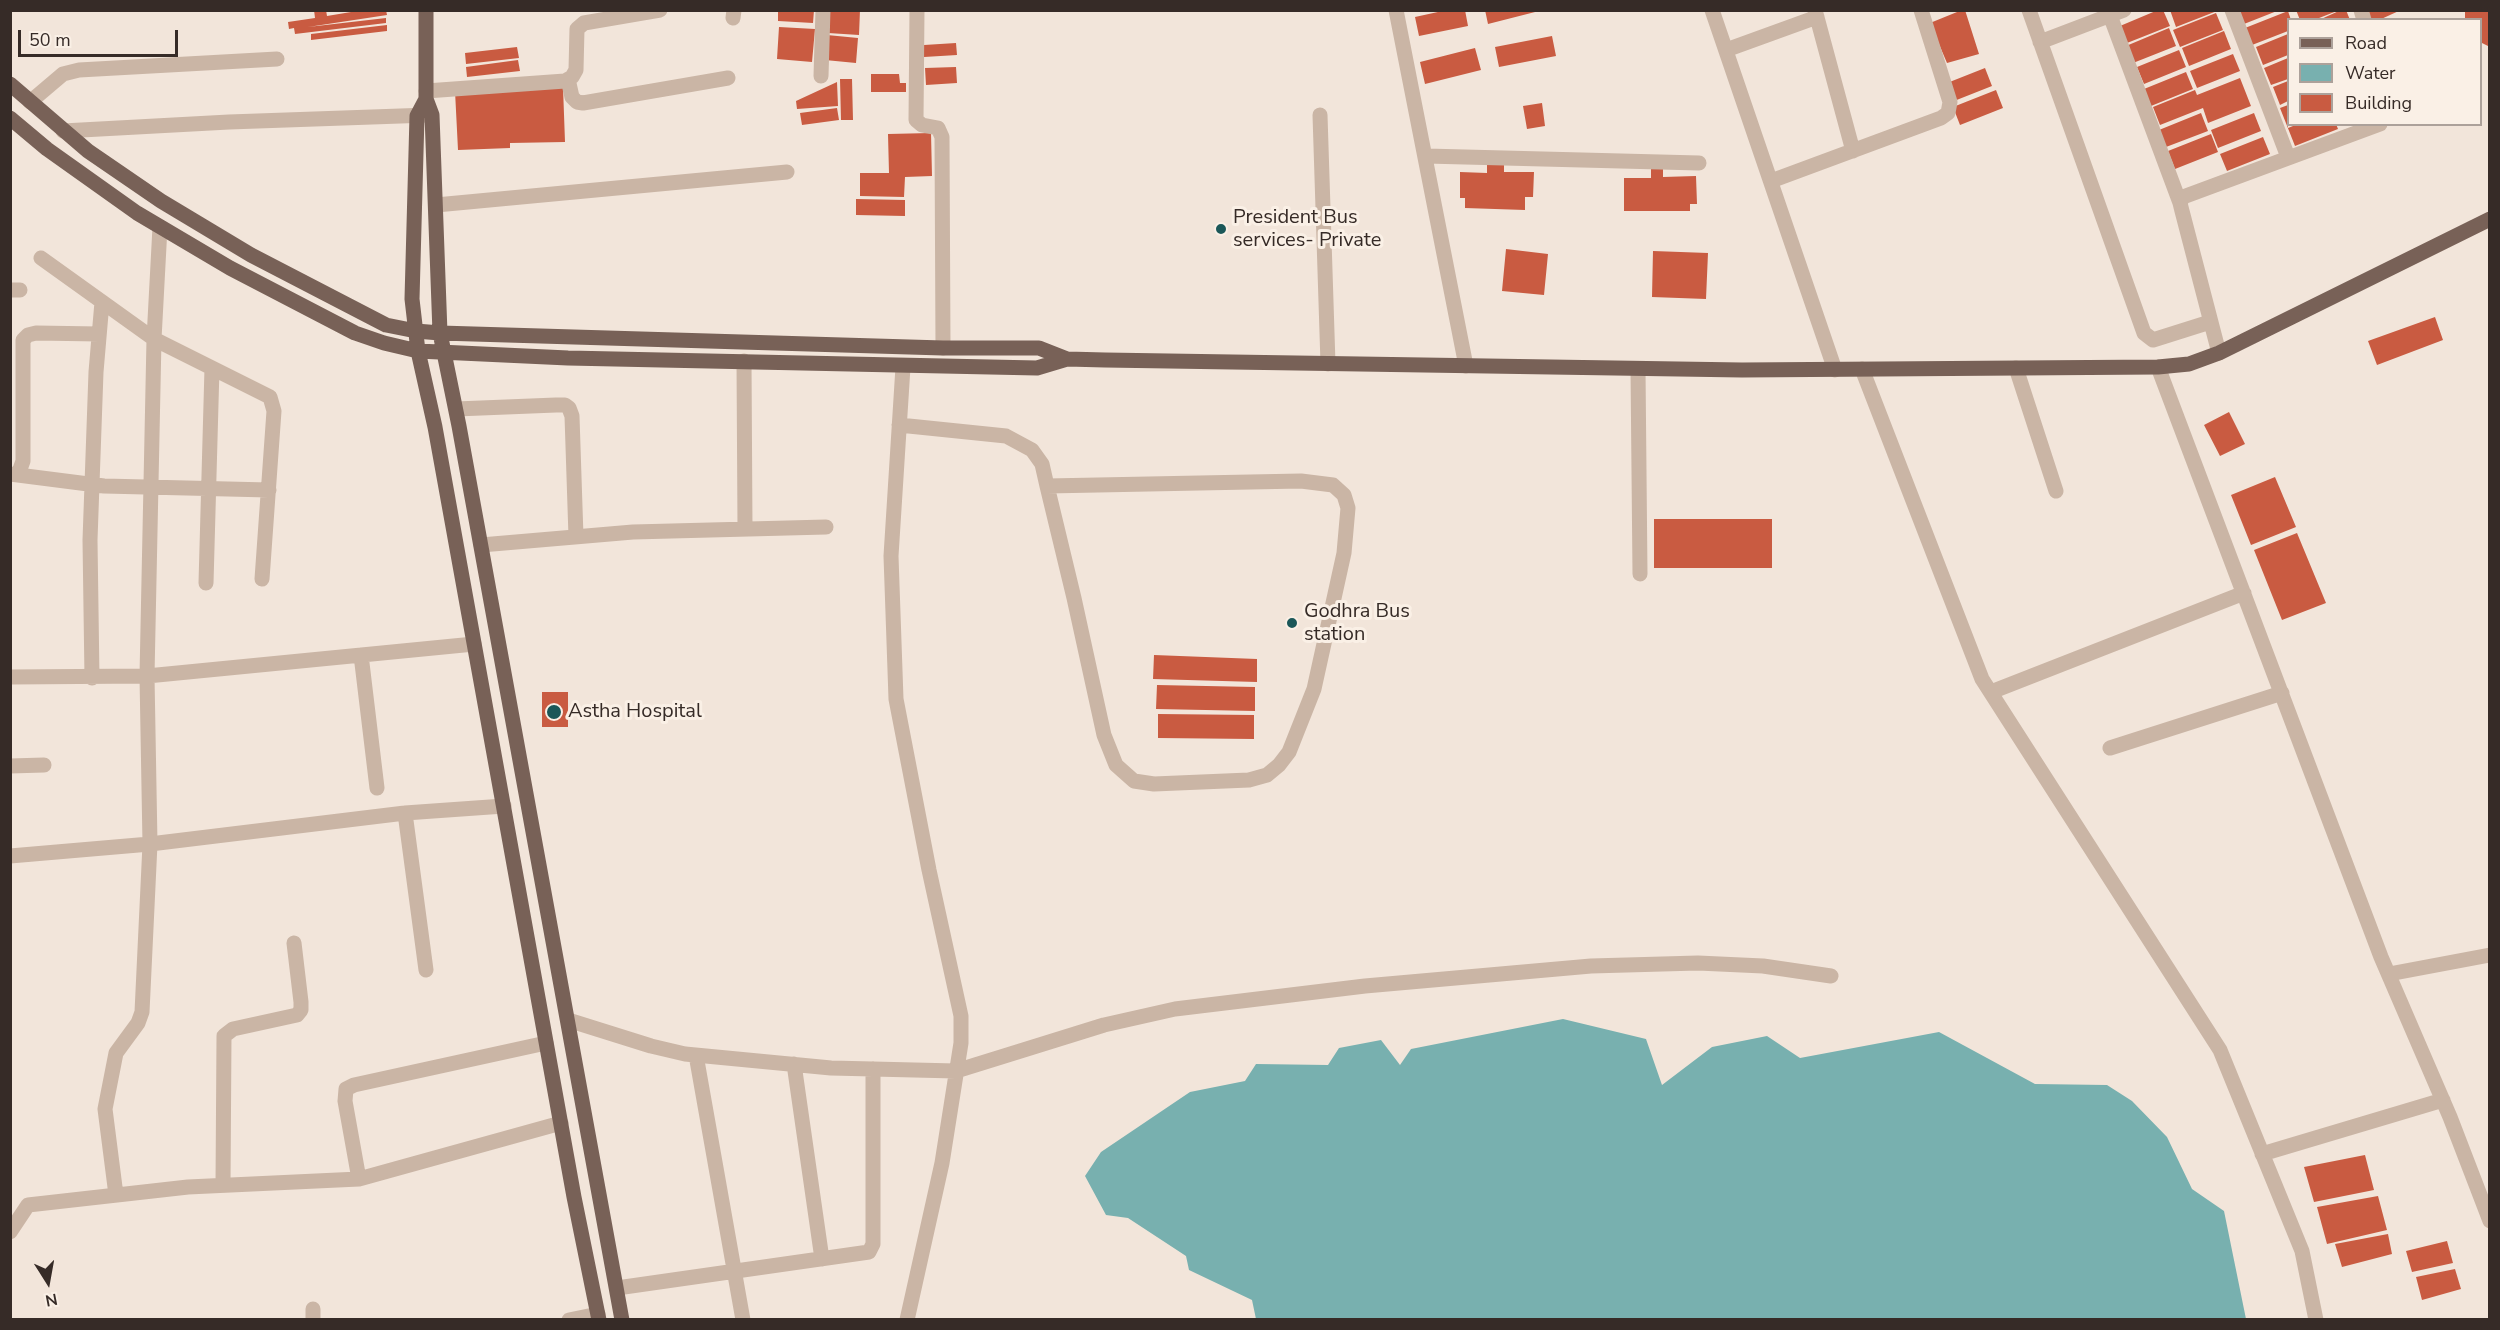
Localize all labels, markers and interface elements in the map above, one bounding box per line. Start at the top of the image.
scale bar [21,18,182,56]
legend [2287,18,2482,126]
text: 50 m [29,28,71,52]
text: Road [2345,31,2387,55]
text: Water [2345,61,2396,85]
text: Building [2345,91,2412,115]
place label: President Bus services- Private [1233,206,1381,253]
marker: President Bus services- Private [1214,222,1228,236]
place label: Godhra Bus station [1304,600,1410,647]
marker: Godhra Bus station [1285,616,1299,630]
place label: Astha Hospital [568,700,702,724]
marker: Astha Hospital [545,703,563,721]
north arrow [18,1252,78,1312]
text: N [43,1288,59,1312]

